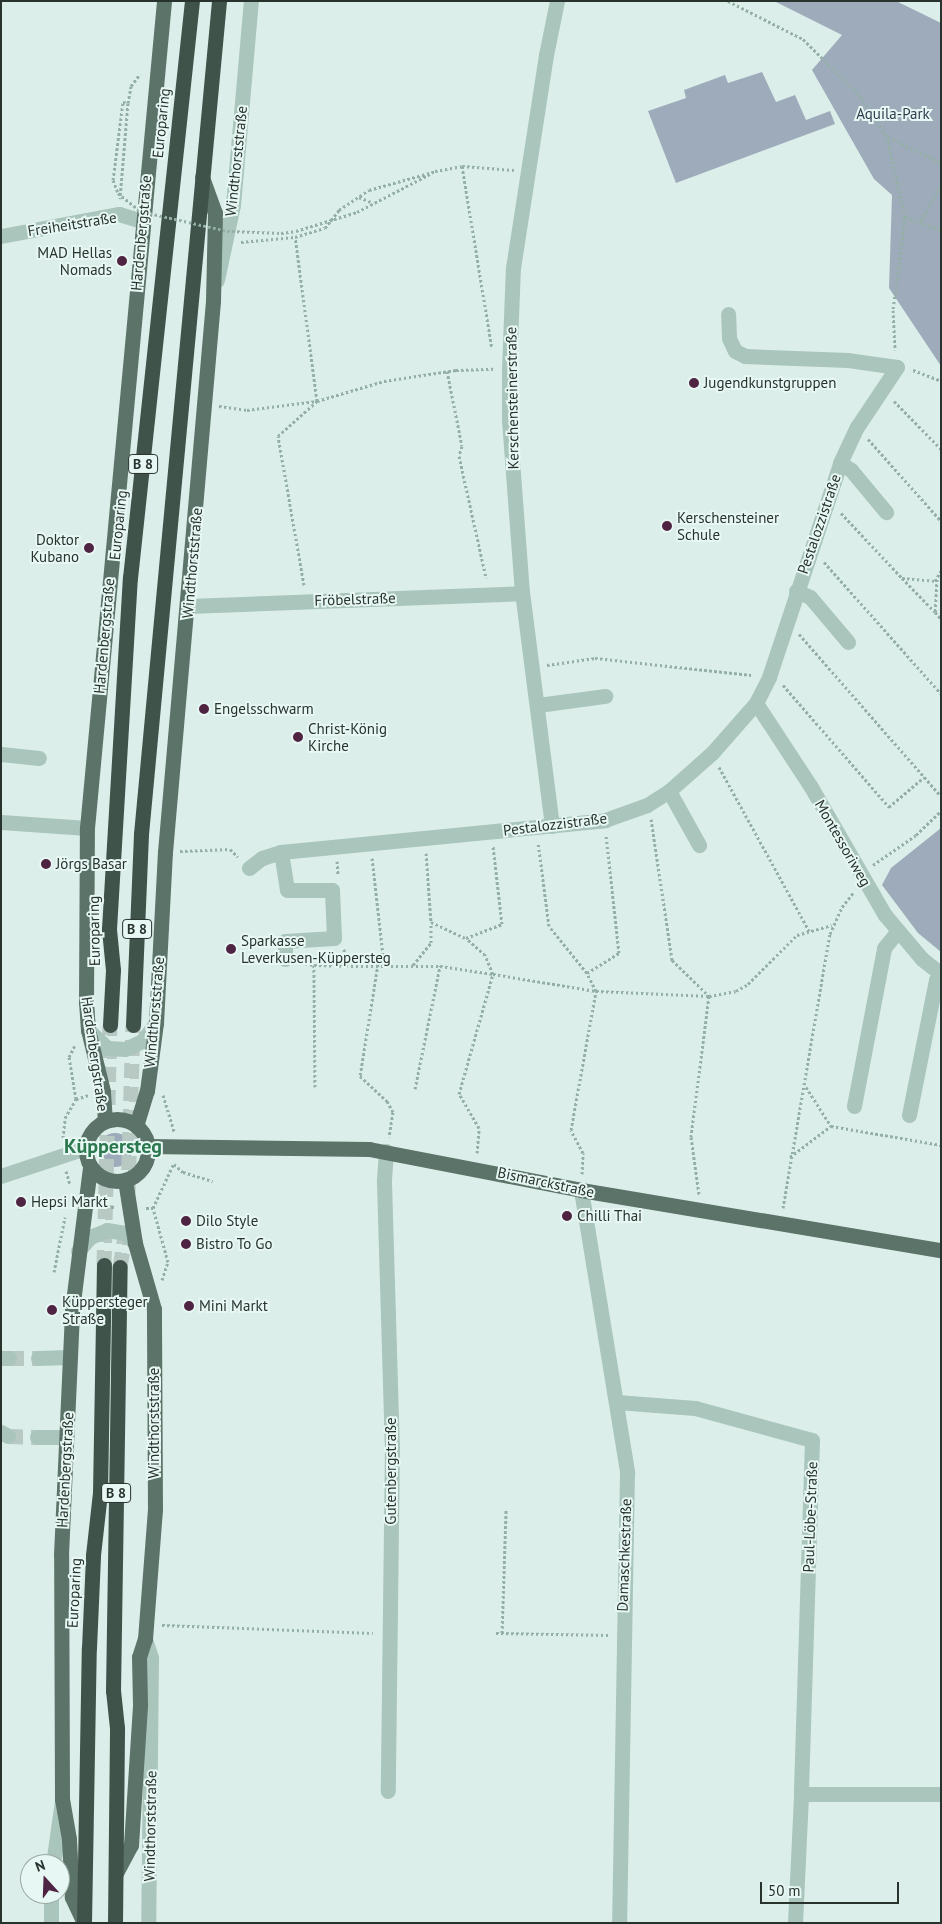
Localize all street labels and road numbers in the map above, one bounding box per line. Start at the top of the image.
street label: Europaring [148,87,174,159]
street label: Windthorststraße [221,105,251,217]
street label: Hardenbergstraße [127,175,155,291]
street label: Freiheitstraße [26,208,118,240]
street label: Kerschensteinerstraße [502,327,522,469]
road number: B 8 [128,452,158,476]
street label: Pestalozzistraße [794,472,844,576]
street label: Europaring [105,489,131,561]
street label: Windthorststraße [178,507,206,619]
street label: Hardenbergstraße [90,578,118,694]
street label: Fröbelstraße [314,589,396,609]
street label: Montessoriweg [811,797,875,889]
street label: Pestalozzistraße [502,809,608,839]
street label: Europaring [84,896,104,966]
road number: B 8 [122,918,152,941]
street label: Windthorststraße [140,956,168,1068]
street label: Hardenbergstraße [78,995,112,1113]
street label: Bismarckstraße [496,1163,596,1201]
street label: Windthorststraße [145,1368,163,1478]
street label: Hardenbergstraße [53,1412,77,1528]
street label: Gutenbergstraße [382,1417,400,1525]
street label: Paul-Löbe-Straße [799,1461,821,1573]
road number: B 8 [101,1482,131,1505]
street label: Damaschkestraße [613,1498,635,1612]
street label: Europaring [63,1557,85,1629]
street label: Windthorststraße [140,1770,160,1882]

